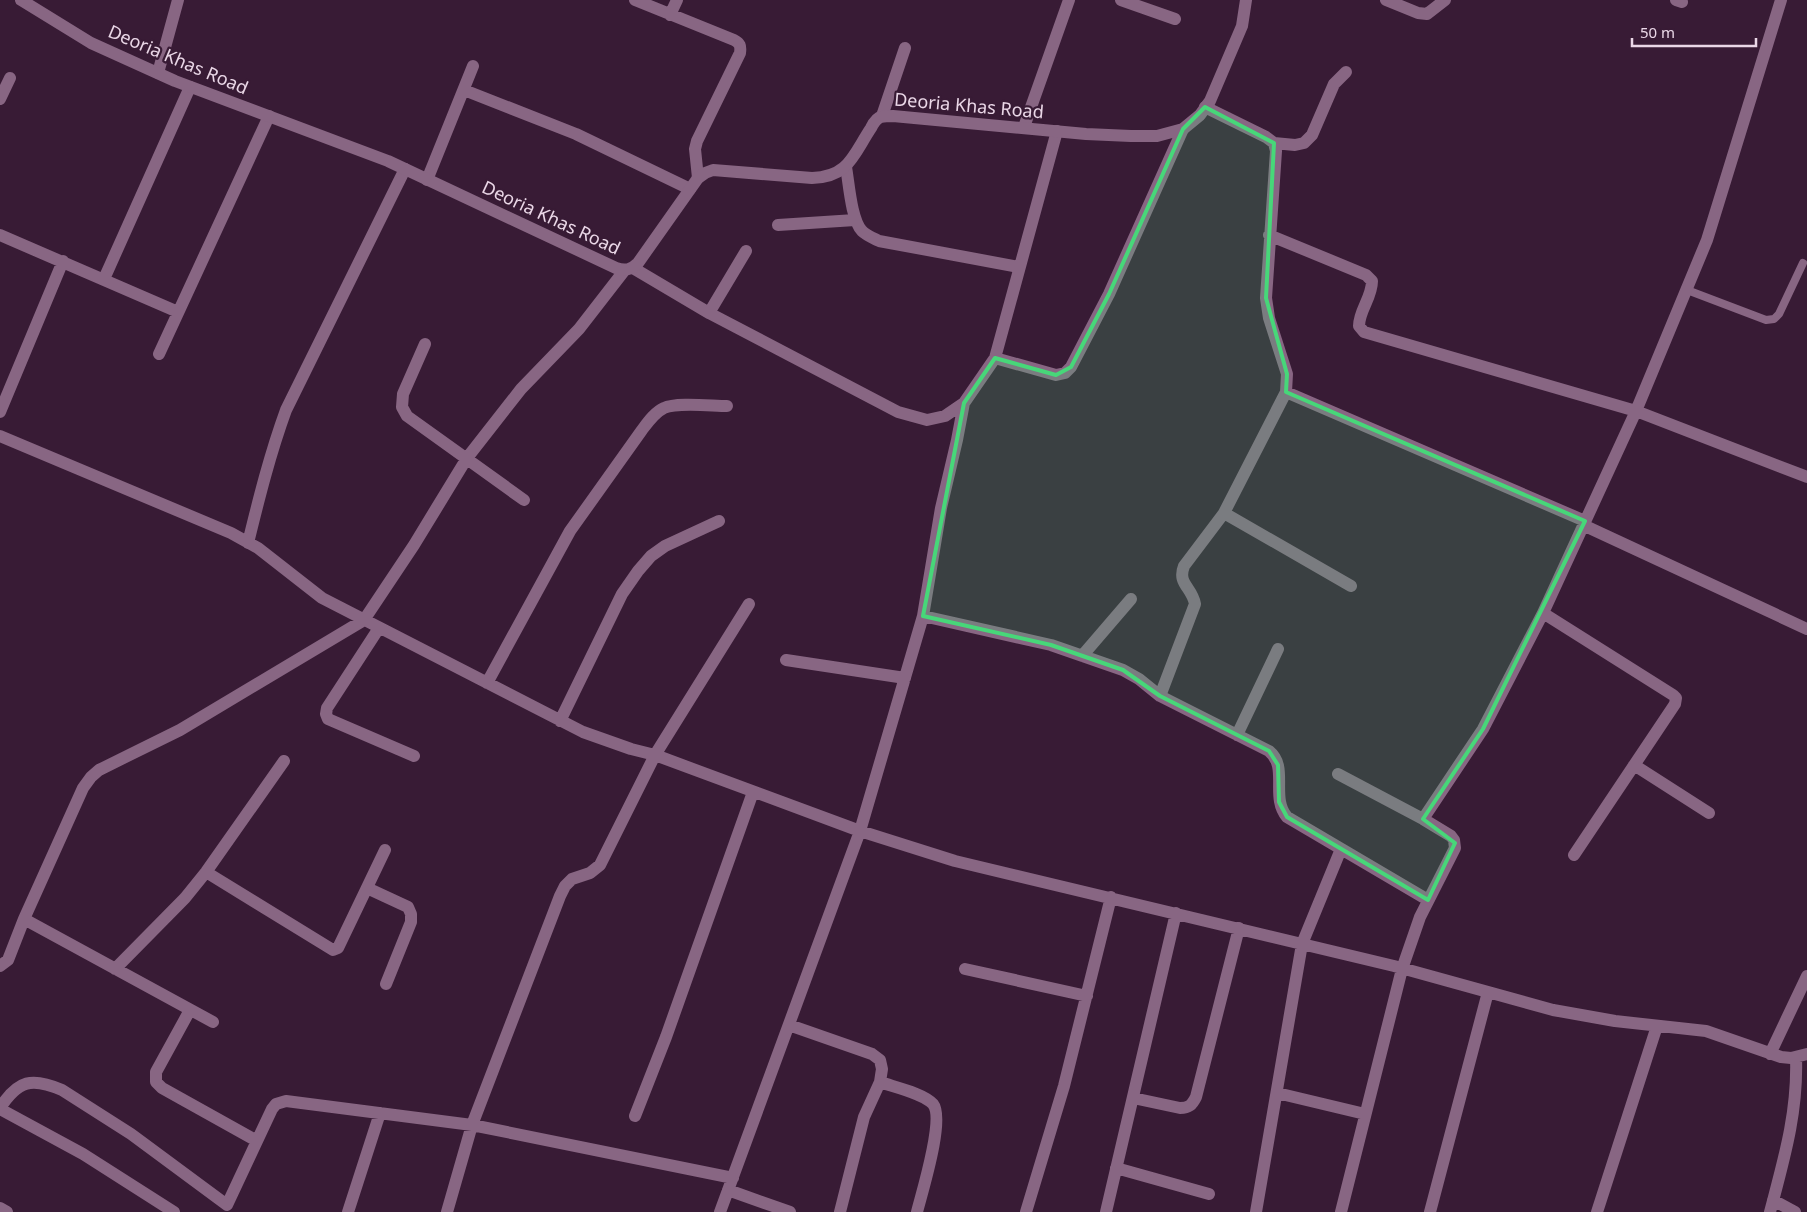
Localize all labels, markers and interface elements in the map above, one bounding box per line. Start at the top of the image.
scale bar [1632,15,1756,47]
street label: Deoria Khas Road [105,19,252,99]
text: 50 m [1640,22,1675,42]
street label: Deoria Khas Road [893,87,1045,123]
street label: Deoria Khas Road [478,175,624,260]

